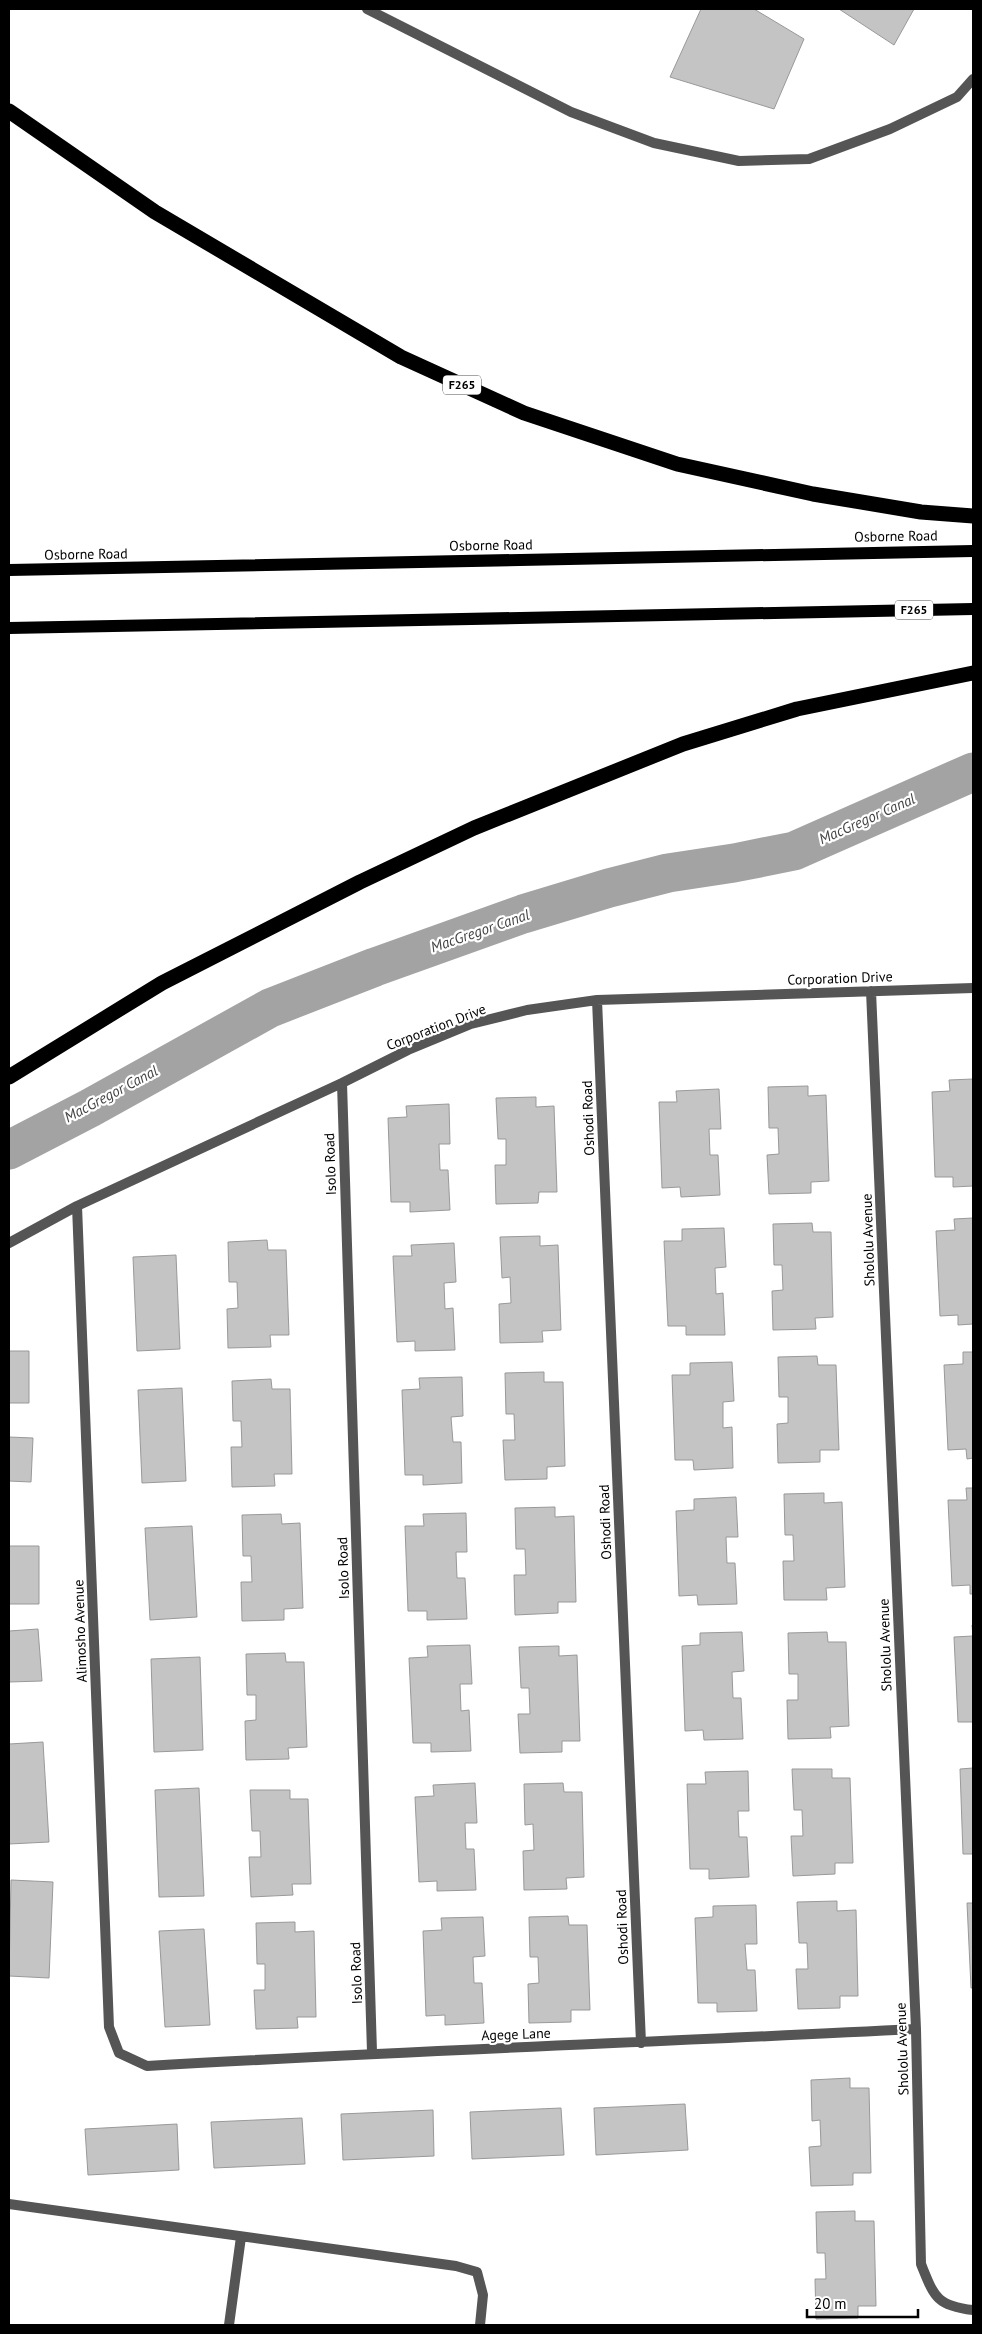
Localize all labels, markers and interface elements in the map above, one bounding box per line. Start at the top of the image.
road number: F265 [443,376,481,394]
street label: Osborne Road [854,526,938,546]
street label: Osborne Road [449,535,533,555]
street label: Osborne Road [44,544,128,564]
road number: F265 [895,600,933,620]
water label: MacGregor Canal [816,789,918,848]
water label: MacGregor Canal [428,905,532,956]
street label: Corporation Drive [787,967,893,989]
street label: Corporation Drive [384,1000,488,1054]
water label: MacGregor Canal [61,1061,161,1126]
street label: Oshodi Road [578,1080,598,1156]
street label: Isolo Road [320,1132,340,1196]
street label: Shololu Avenue [857,1193,879,1287]
street label: Oshodi Road [595,1484,615,1560]
street label: Isolo Road [333,1536,353,1600]
street label: Alimosho Avenue [69,1579,91,1683]
street label: Shololu Avenue [874,1598,896,1692]
street label: Oshodi Road [612,1889,632,1965]
street label: Isolo Road [346,1941,366,2005]
street label: Shololu Avenue [891,2002,913,2096]
street label: Agege Lane [481,2024,551,2044]
scale bar [807,2286,918,2318]
text: 20 m [814,2294,847,2313]

